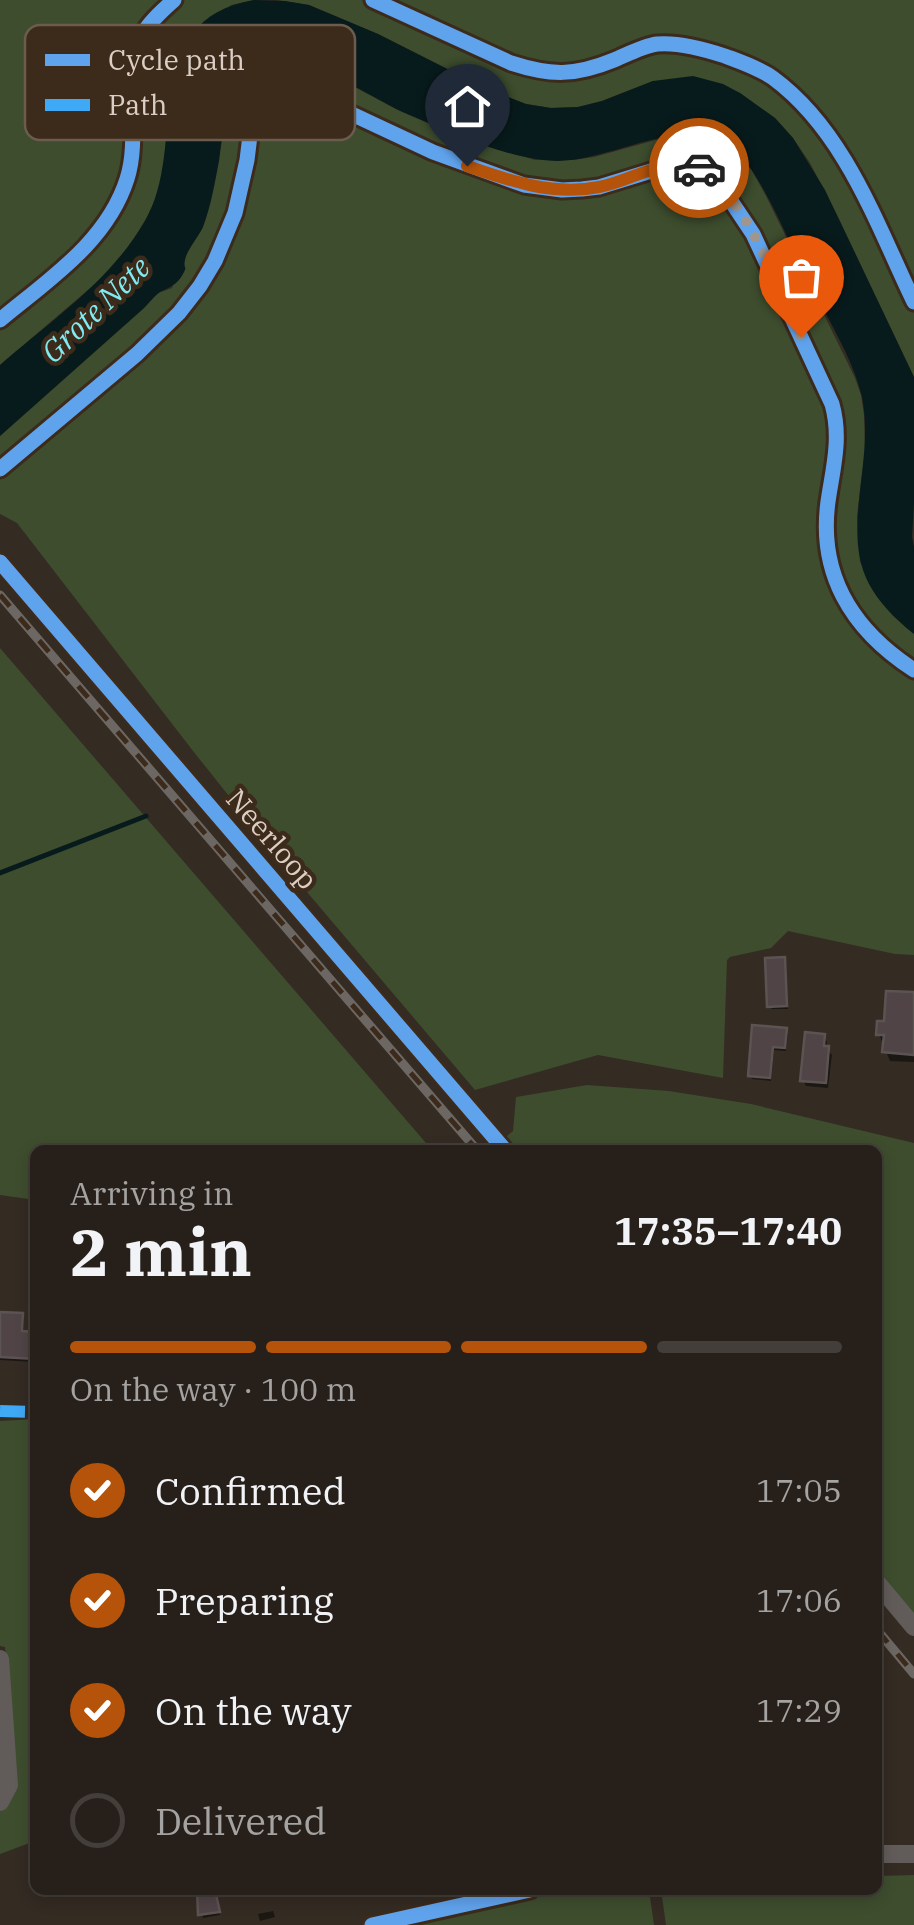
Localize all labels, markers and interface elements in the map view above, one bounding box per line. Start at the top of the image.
legend [25,25,355,140]
text: Cycle path [108,41,245,78]
pin [425,64,510,167]
icon: home [440,79,495,134]
text: Path [108,86,167,123]
courier [649,118,749,218]
icon: car [672,141,727,196]
pin [759,235,844,338]
water label: Grote Nete [32,247,158,370]
icon: bag [774,250,829,305]
street label: Neerloop [219,781,326,897]
text: Arriving in [70,1172,233,1214]
text: 17:35–17:40 [614,1206,842,1255]
text: 2 min [70,1209,252,1294]
text: On the way · 100 m [70,1368,356,1410]
icon: check [70,1463,125,1518]
text: Confirmed [155,1466,346,1515]
text: 17:05 [756,1469,842,1511]
icon: check [70,1573,125,1628]
text: Preparing [155,1576,334,1625]
text: 17:06 [756,1579,842,1621]
icon: check [70,1683,125,1738]
text: On the way [155,1686,352,1735]
text: 17:29 [756,1689,842,1731]
text: Delivered [155,1796,327,1845]

